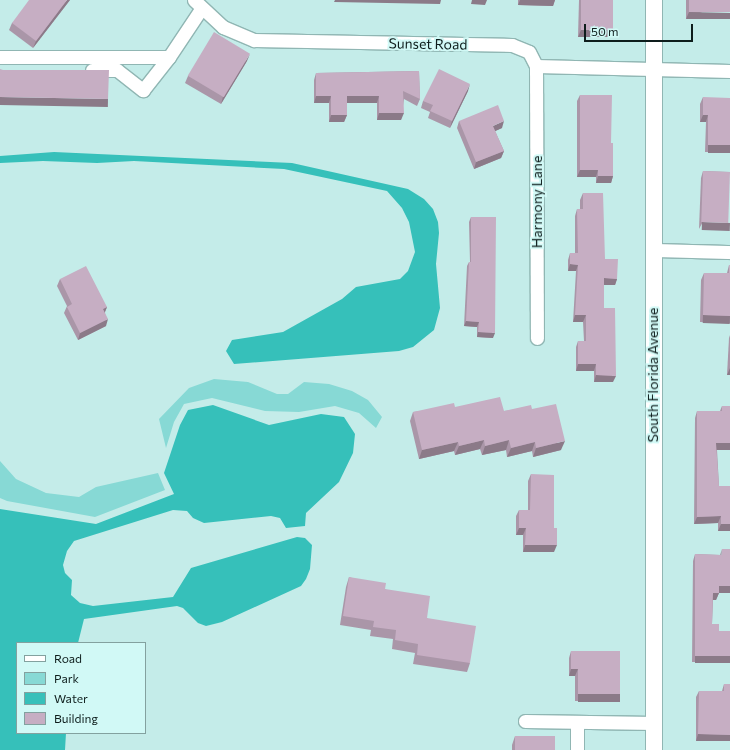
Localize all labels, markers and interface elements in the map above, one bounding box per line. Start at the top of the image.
scale bar [586,16,695,42]
text: 50 m [591,24,619,38]
street label: Sunset Road [388,35,468,53]
street label: Harmony Lane [529,156,545,248]
street label: South Florida Avenue [645,308,661,442]
legend [16,642,146,734]
text: Road [54,651,82,665]
text: Park [54,671,79,685]
text: Water [54,691,88,705]
text: Building [54,711,98,725]

